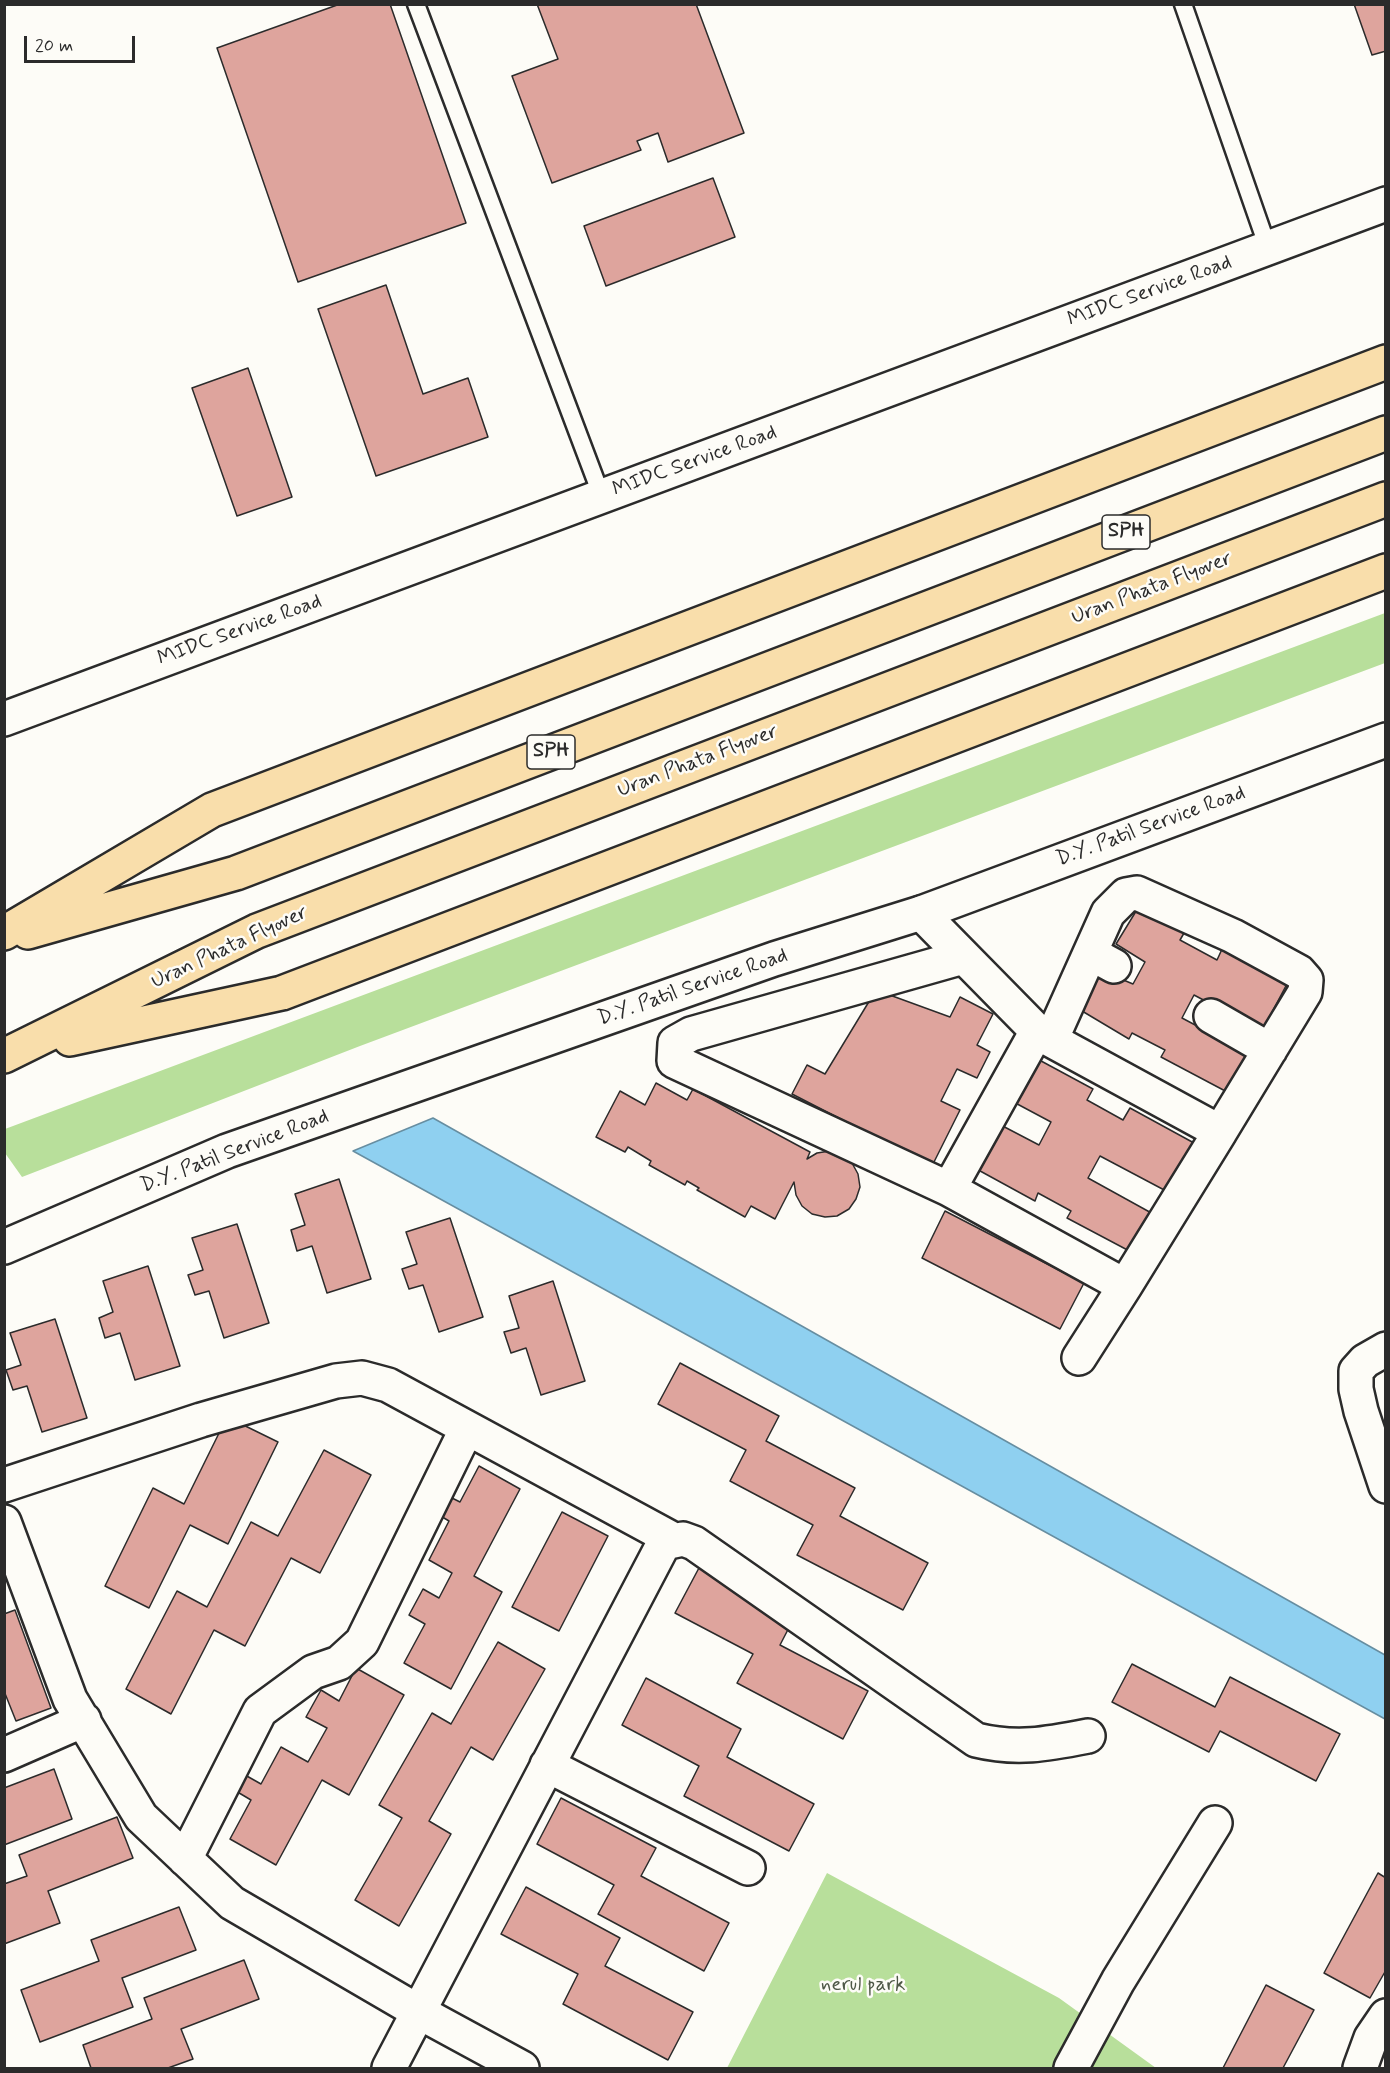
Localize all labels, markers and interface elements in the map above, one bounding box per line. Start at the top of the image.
scale bar [27,24,138,62]
text: 20 m [35,34,73,58]
street label: MIDC Service Road [1064,251,1236,333]
street label: MIDC Service Road [609,421,781,503]
road number: SPH [1102,515,1150,549]
street label: Uran Phata Flyover [1068,547,1236,631]
street label: MIDC Service Road [154,590,326,672]
street label: Uran Phata Flyover [614,720,782,804]
road number: SPH [527,735,575,769]
street label: D.Y. Patil Service Road [1053,781,1249,873]
street label: Uran Phata Flyover [148,901,312,995]
street label: D.Y. Patil Service Road [595,944,791,1032]
street label: D.Y. Patil Service Road [137,1105,333,1199]
park label: nerul park [821,1973,905,1999]

